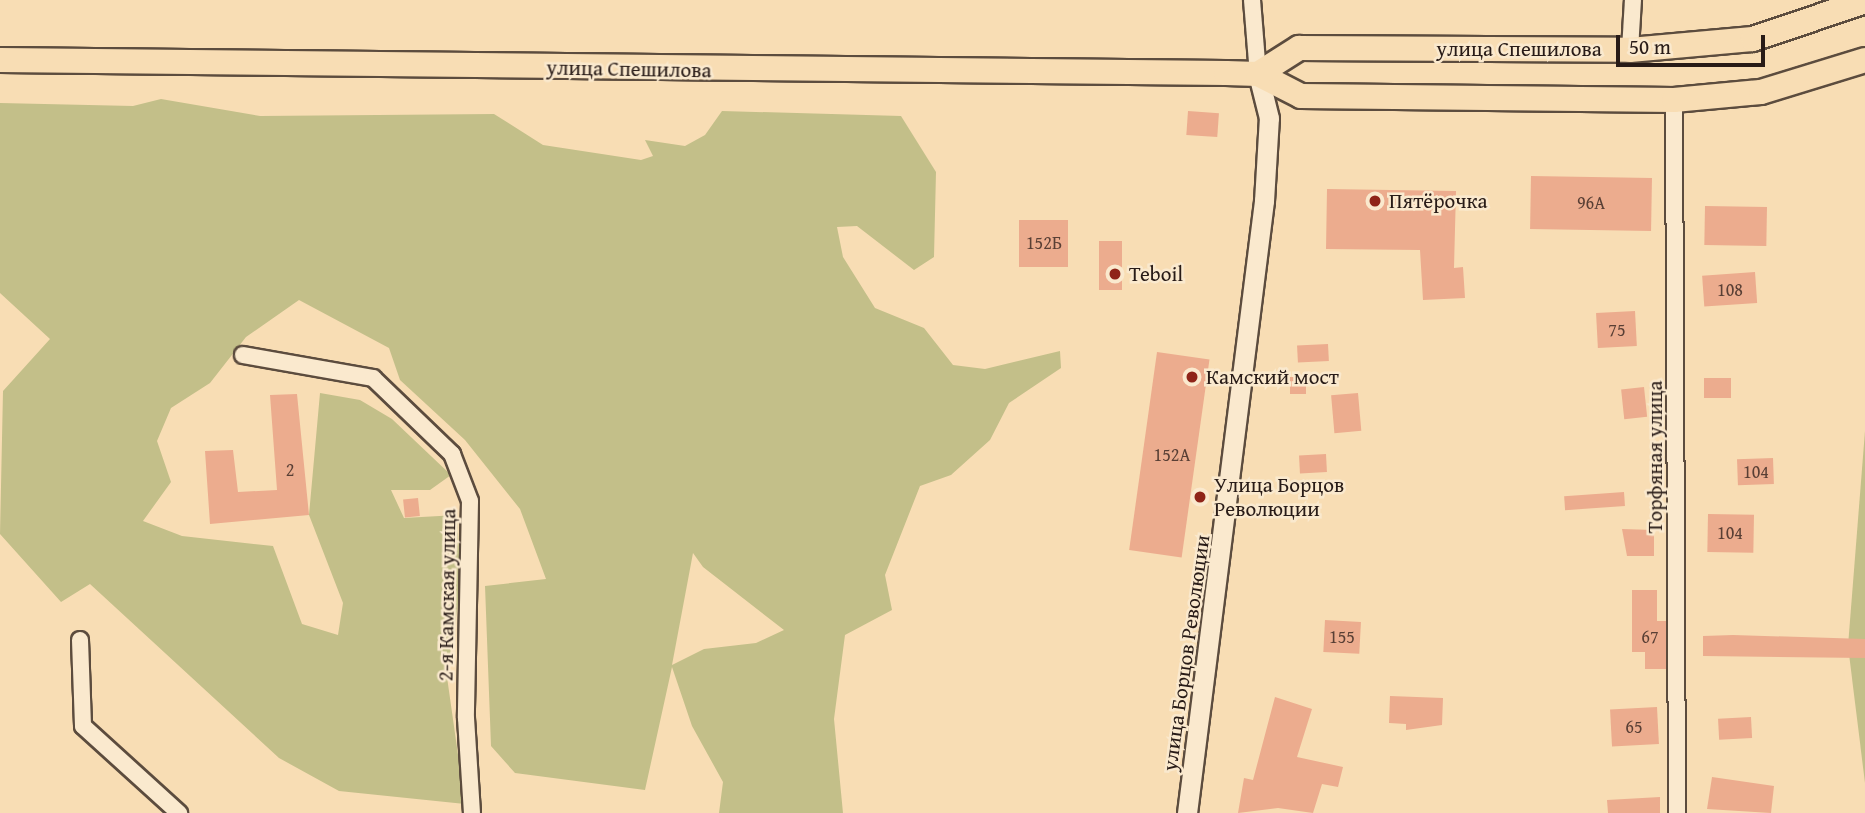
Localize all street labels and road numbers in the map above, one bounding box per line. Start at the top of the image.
street label: улица Спешилова [1436,36,1602,62]
street label: улица Спешилова [546,55,712,83]
street label: Торфяная улица [1642,381,1668,533]
street label: 2-я Камская улица [433,508,461,682]
street label: улица Борцов Революции [1157,533,1215,773]

